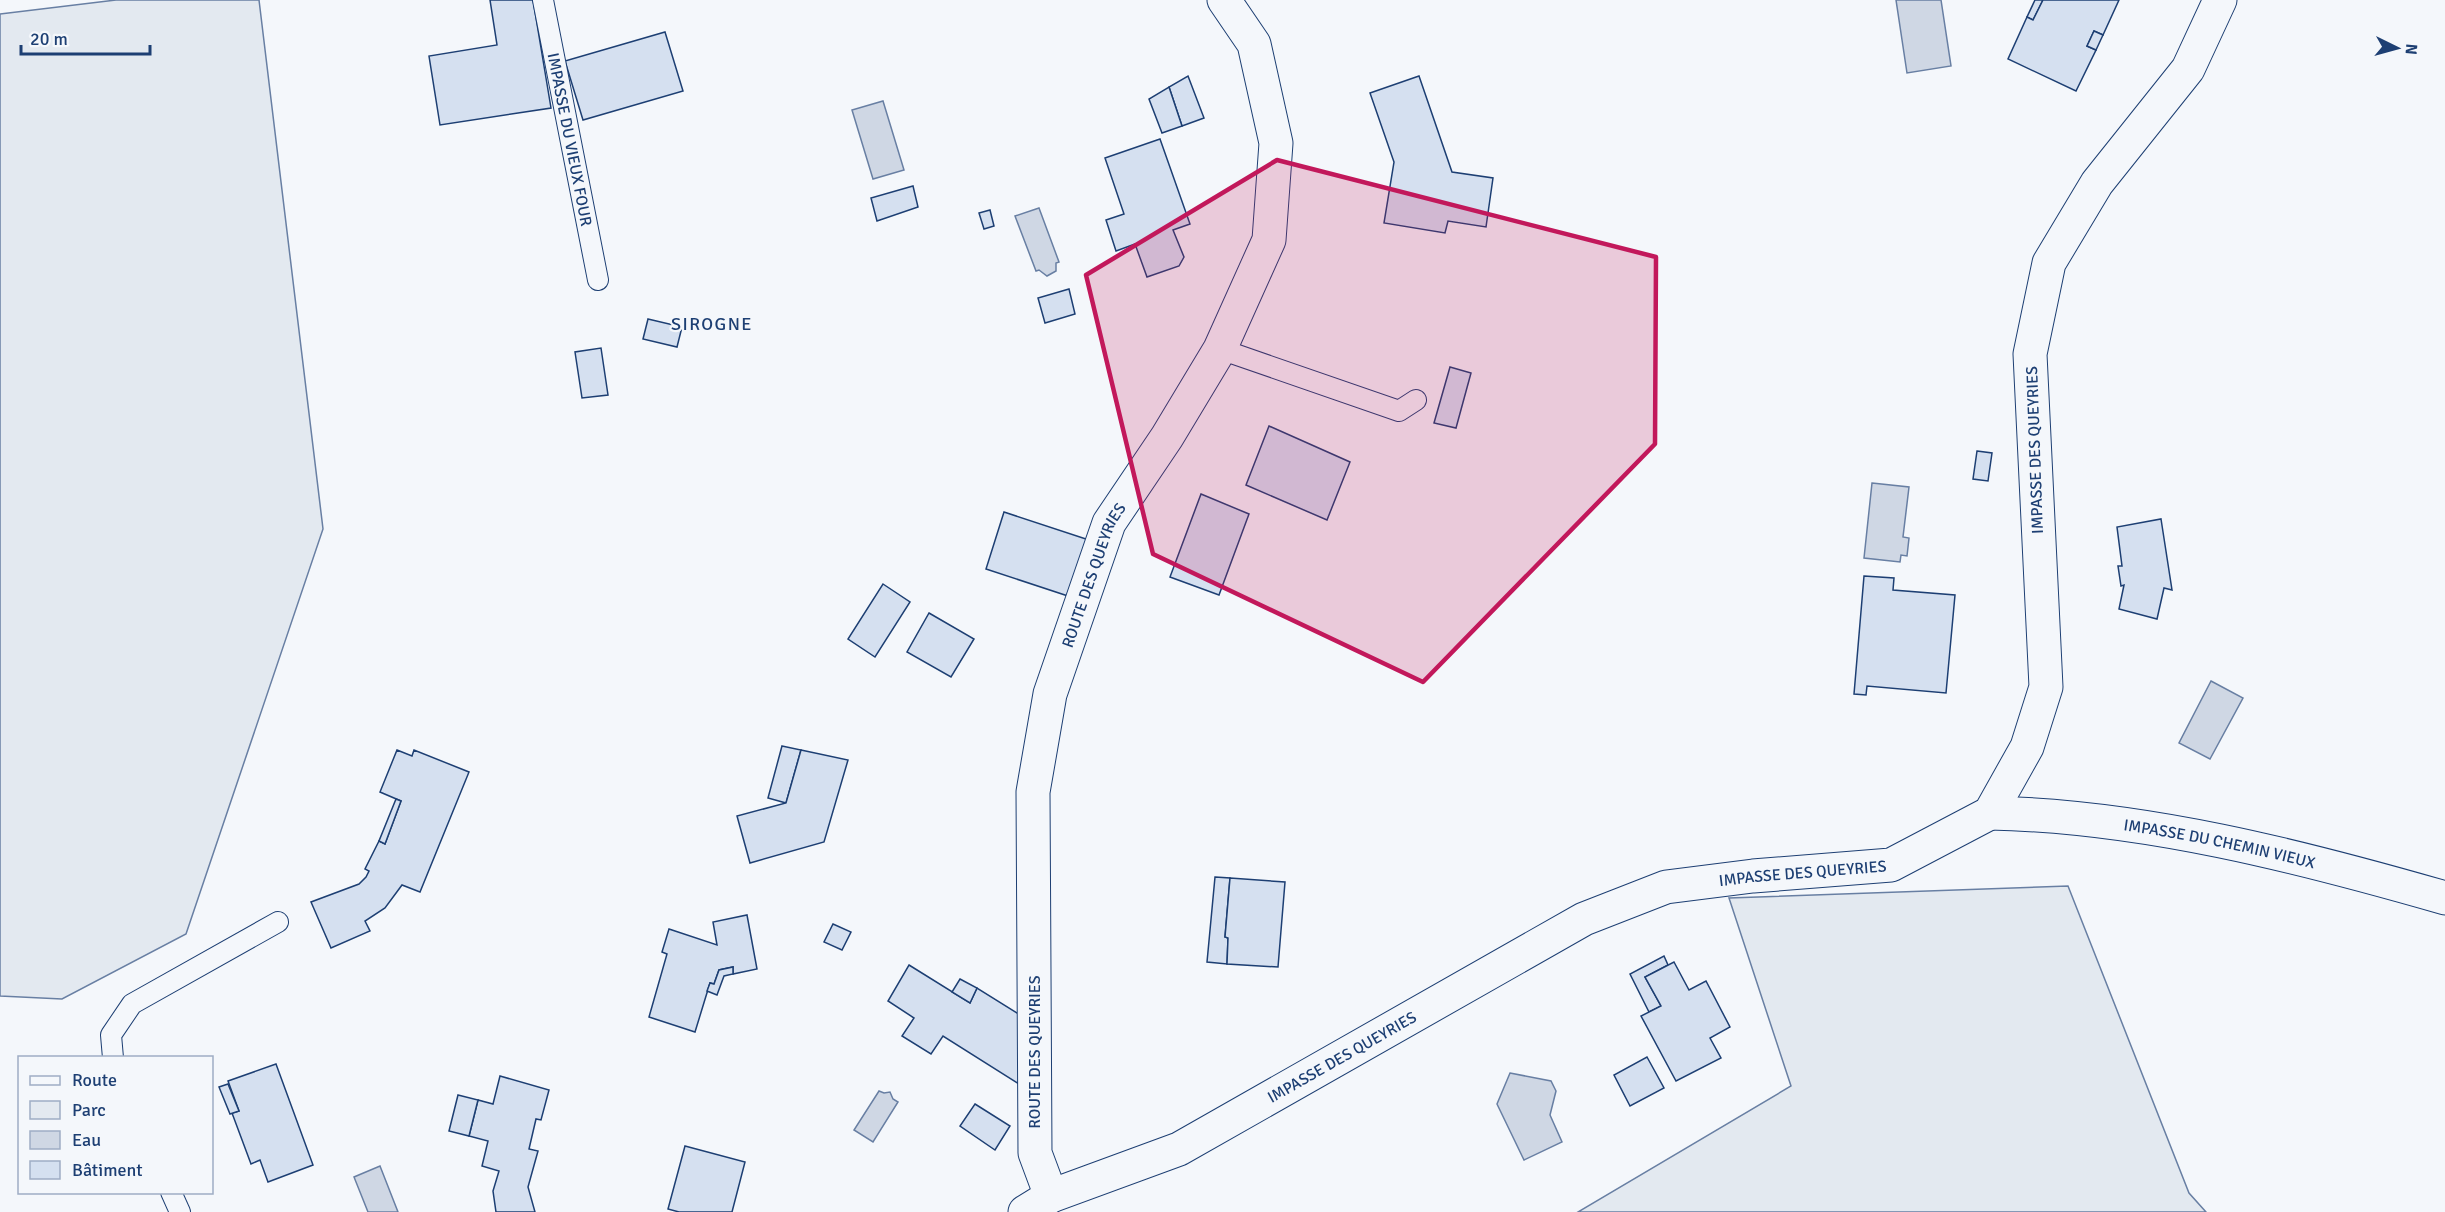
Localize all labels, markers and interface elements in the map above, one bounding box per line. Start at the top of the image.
scale bar [21,18,150,56]
north arrow [2367,18,2427,78]
text: 20 m [30,28,68,50]
text: N [2400,43,2421,56]
street label: IMPASSE DU VIEUX FOUR [543,51,596,228]
district label: SIROGNE [671,313,753,335]
street label: IMPASSE DES QUEYRIES [2022,365,2048,534]
street label: ROUTE DES QUEYRIES [1058,499,1131,650]
street label: IMPASSE DU CHEMIN VIEUX [2122,815,2318,873]
street label: IMPASSE DES QUEYRIES [1718,856,1887,891]
street label: ROUTE DES QUEYRIES [1025,975,1045,1129]
street label: IMPASSE DES QUEYRIES [1264,1007,1420,1108]
legend [18,1056,213,1194]
text: Route [72,1069,117,1091]
text: Parc [72,1099,106,1121]
text: Eau [72,1129,101,1151]
text: Bâtiment [72,1159,143,1181]

